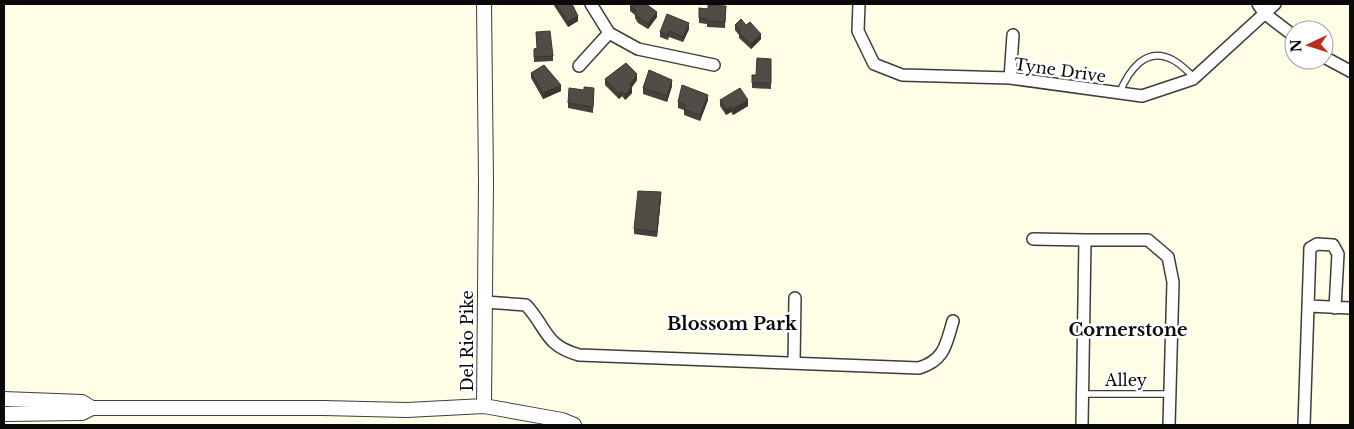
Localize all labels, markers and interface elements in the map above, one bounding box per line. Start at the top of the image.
north arrow [1284,20,1334,70]
text: N [1287,39,1305,53]
street label: Tyne Drive [1013,54,1107,86]
street label: Del Rio Pike [457,290,477,392]
district label: Blossom Park [667,313,798,335]
district label: Cornerstone [1069,319,1188,341]
street label: Alley [1104,370,1148,390]

